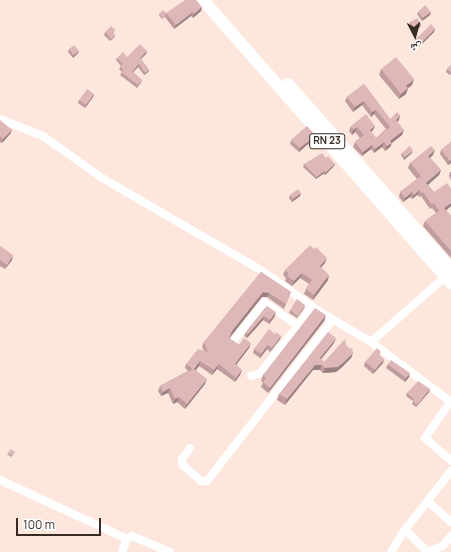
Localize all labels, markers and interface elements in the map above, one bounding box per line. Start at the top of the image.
north arrow [395,16,435,56]
text: ش [410,40,423,56]
road number: RN 23 [309,133,345,149]
scale bar [18,510,103,536]
text: 100 m [23,516,55,533]

